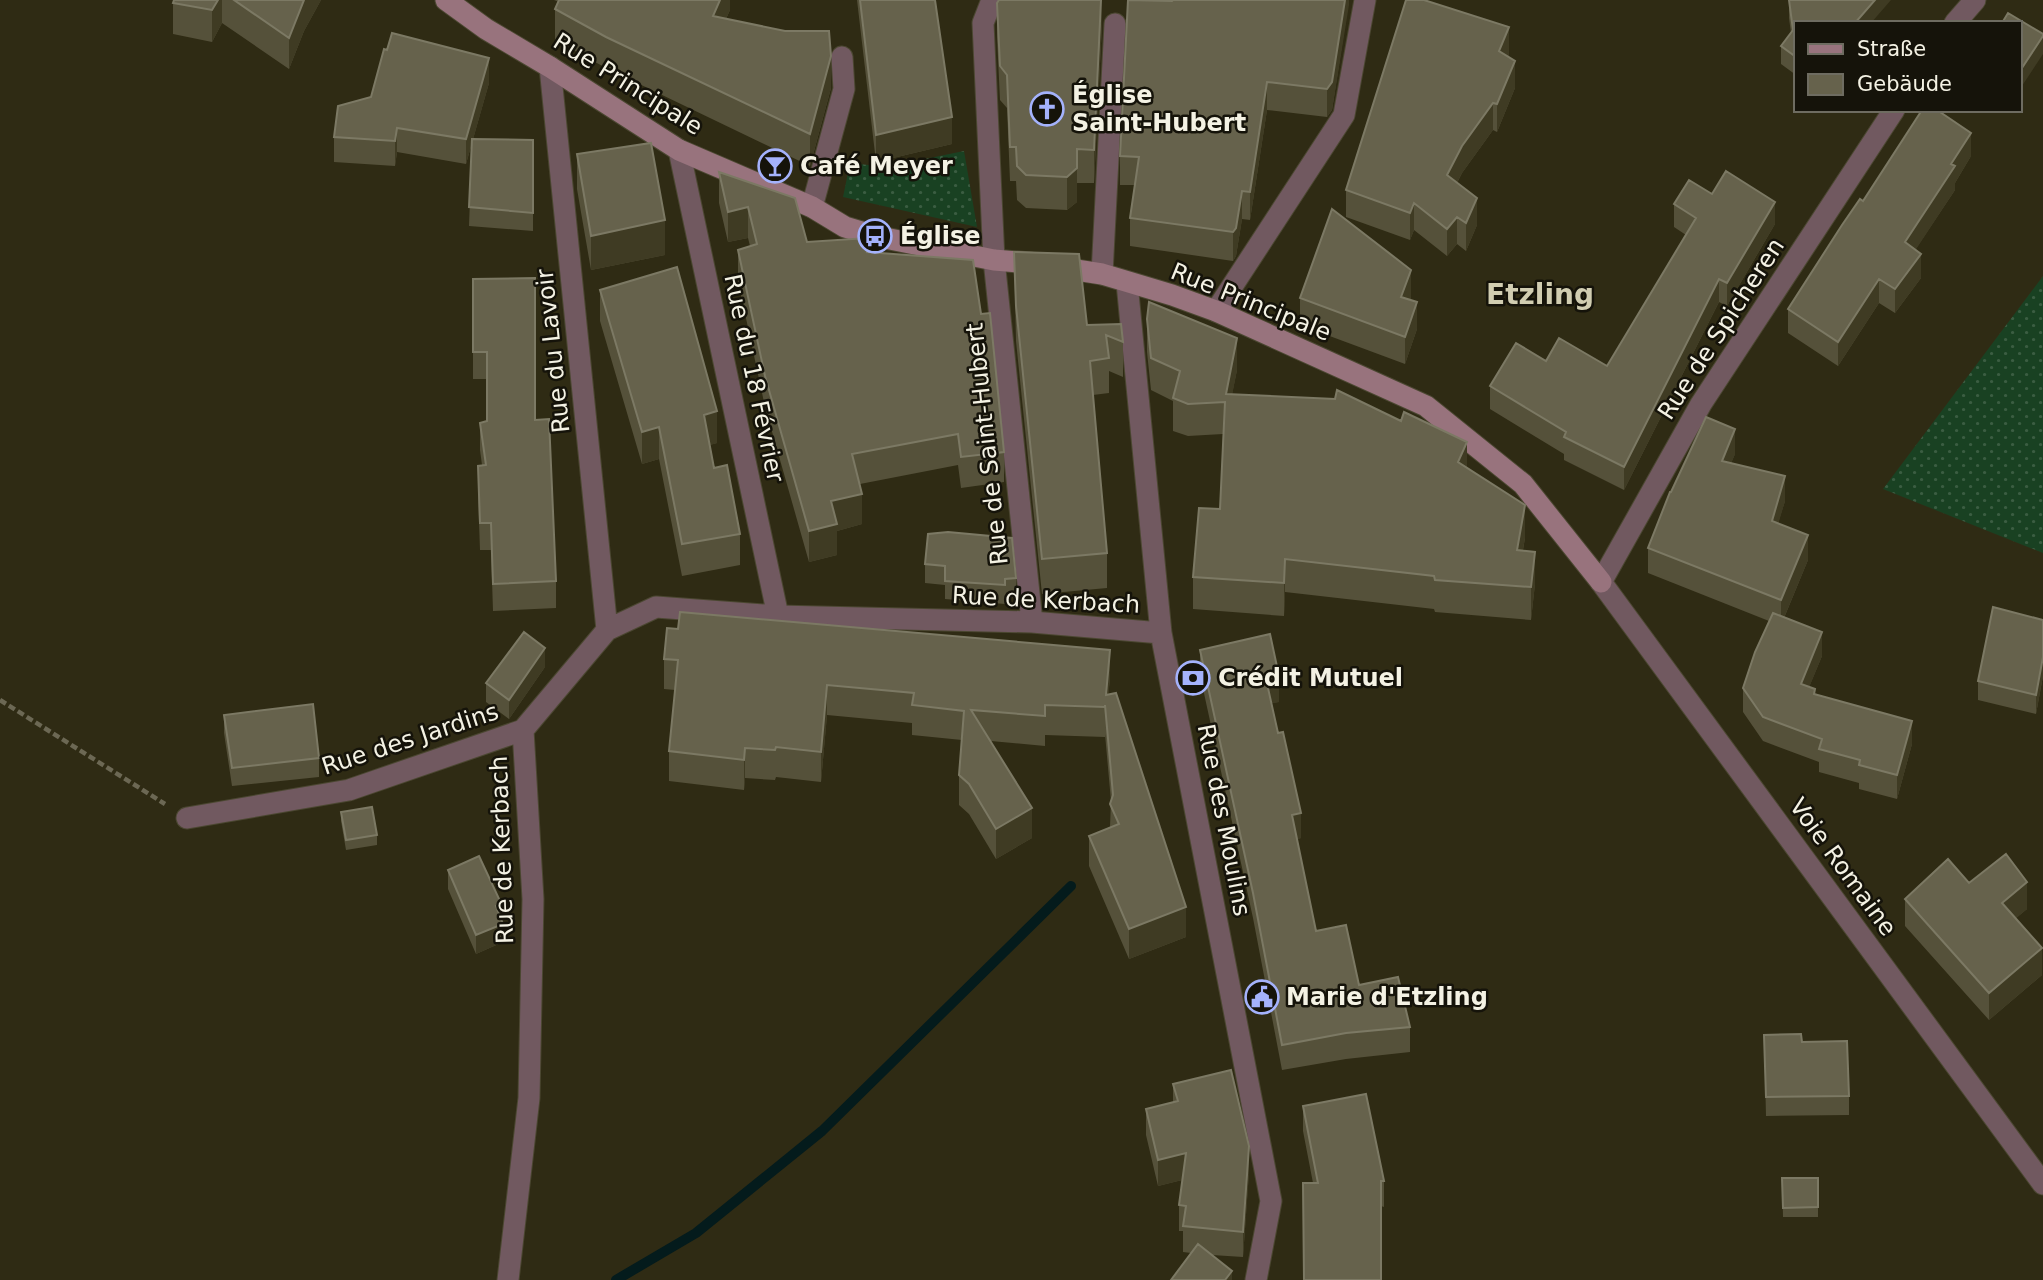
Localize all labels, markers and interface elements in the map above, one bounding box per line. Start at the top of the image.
legend [1794,21,2022,112]
street label: Rue Principale [548,27,708,141]
text: Straße [1857,37,1926,61]
text: Gebäude [1857,72,1952,96]
place label: Église Saint-Hubert [1072,80,1246,137]
church icon: Église Saint-Hubert [1028,90,1066,128]
bar icon: Café Meyer [756,147,794,185]
place label: Café Meyer [800,152,953,180]
bus stop icon: Église [856,217,894,255]
place label: Église [900,221,981,250]
street label: Rue de Spicheren [1652,233,1790,425]
street label: Rue Principale [1167,257,1335,347]
street label: Rue du Lavoir [530,267,576,434]
street label: Rue du 18 Février [718,271,790,485]
district label: Etzling [1486,278,1594,311]
street label: Rue de Saint-Hubert [960,322,1014,566]
street label: Rue de Kerbach [951,581,1141,619]
bank icon: Crédit Mutuel [1174,659,1212,697]
place label: Crédit Mutuel [1218,664,1403,692]
street label: Rue des Jardins [318,697,502,781]
street label: Rue des Moulins [1192,722,1256,918]
street label: Rue de Kerbach [485,755,519,945]
street label: Voie Romaine [1784,793,1902,941]
public building icon: Marie d'Etzling [1243,978,1281,1016]
place label: Marie d'Etzling [1286,983,1488,1011]

